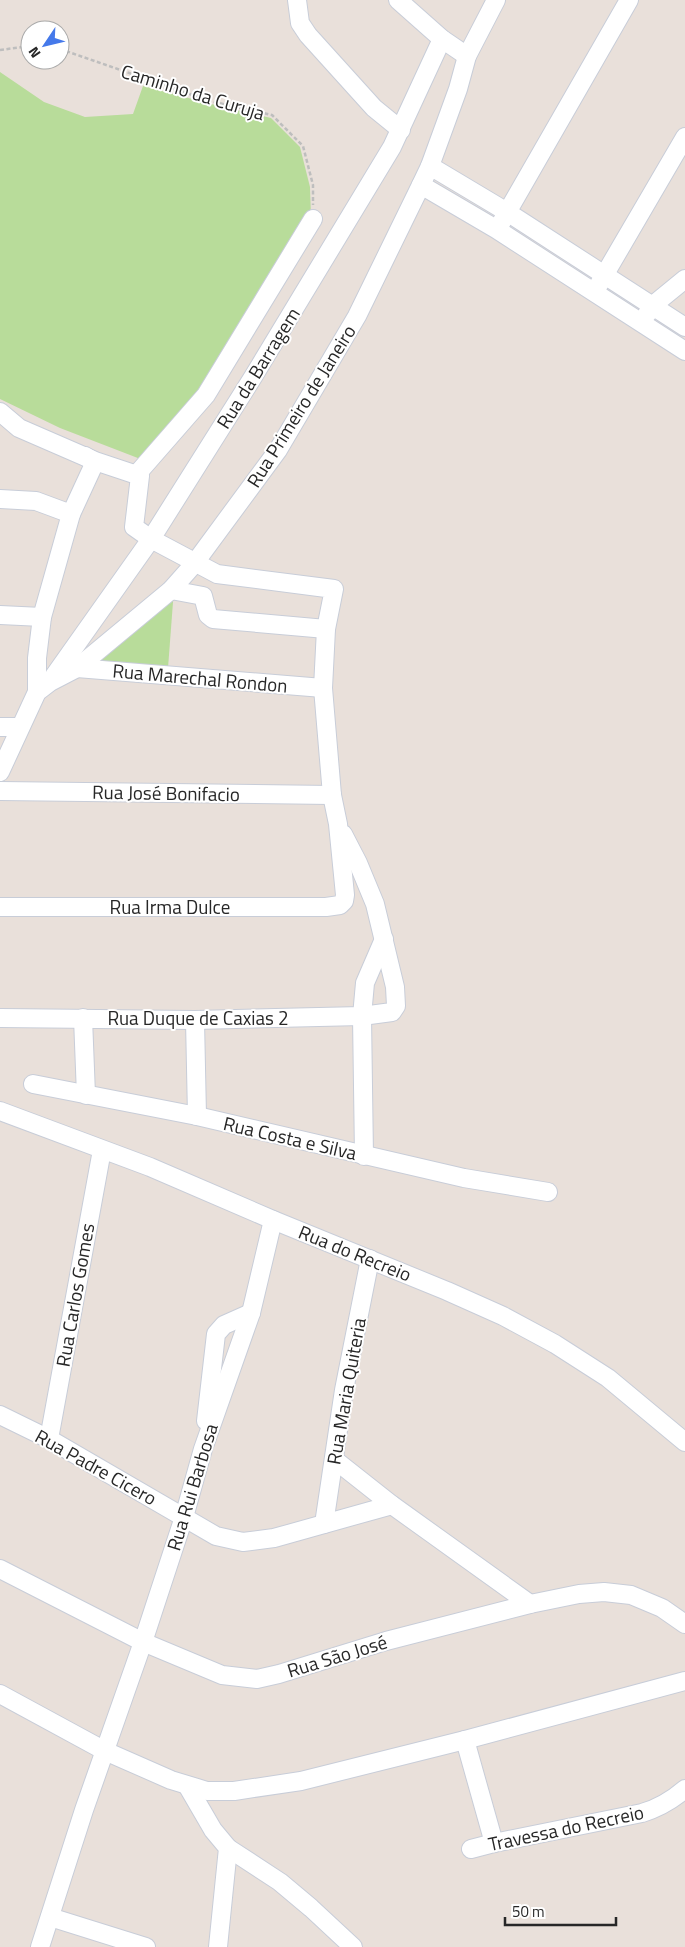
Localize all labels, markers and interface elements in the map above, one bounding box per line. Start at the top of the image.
north arrow [20,20,70,70]
text: N [23,43,45,63]
street label: Caminho da Curuja [118,56,269,127]
street label: Rua da Barragem [209,301,307,434]
street label: Rua Primeiro de Janeiro [239,319,362,493]
street label: Rua Marechal Rondon [111,655,289,700]
street label: Rua José Bonifacio [92,777,240,808]
street label: Rua Irma Dulce [110,892,230,921]
street label: Rua Duque de Caxias 2 [107,1003,289,1032]
street label: Rua Costa e Silva [221,1108,360,1167]
street label: Rua do Recreio [294,1217,416,1288]
street label: Rua Carlos Gomes [48,1221,101,1369]
street label: Rua Maria Quiteria [318,1315,373,1467]
street label: Rua Rui Barbosa [158,1419,225,1554]
street label: Rua Padre Cicero [30,1421,162,1512]
street label: Rua São José [283,1627,390,1684]
street label: Travessa do Recreio [486,1797,646,1858]
scale bar [505,1894,616,1926]
text: 50 m [512,1900,545,1923]

